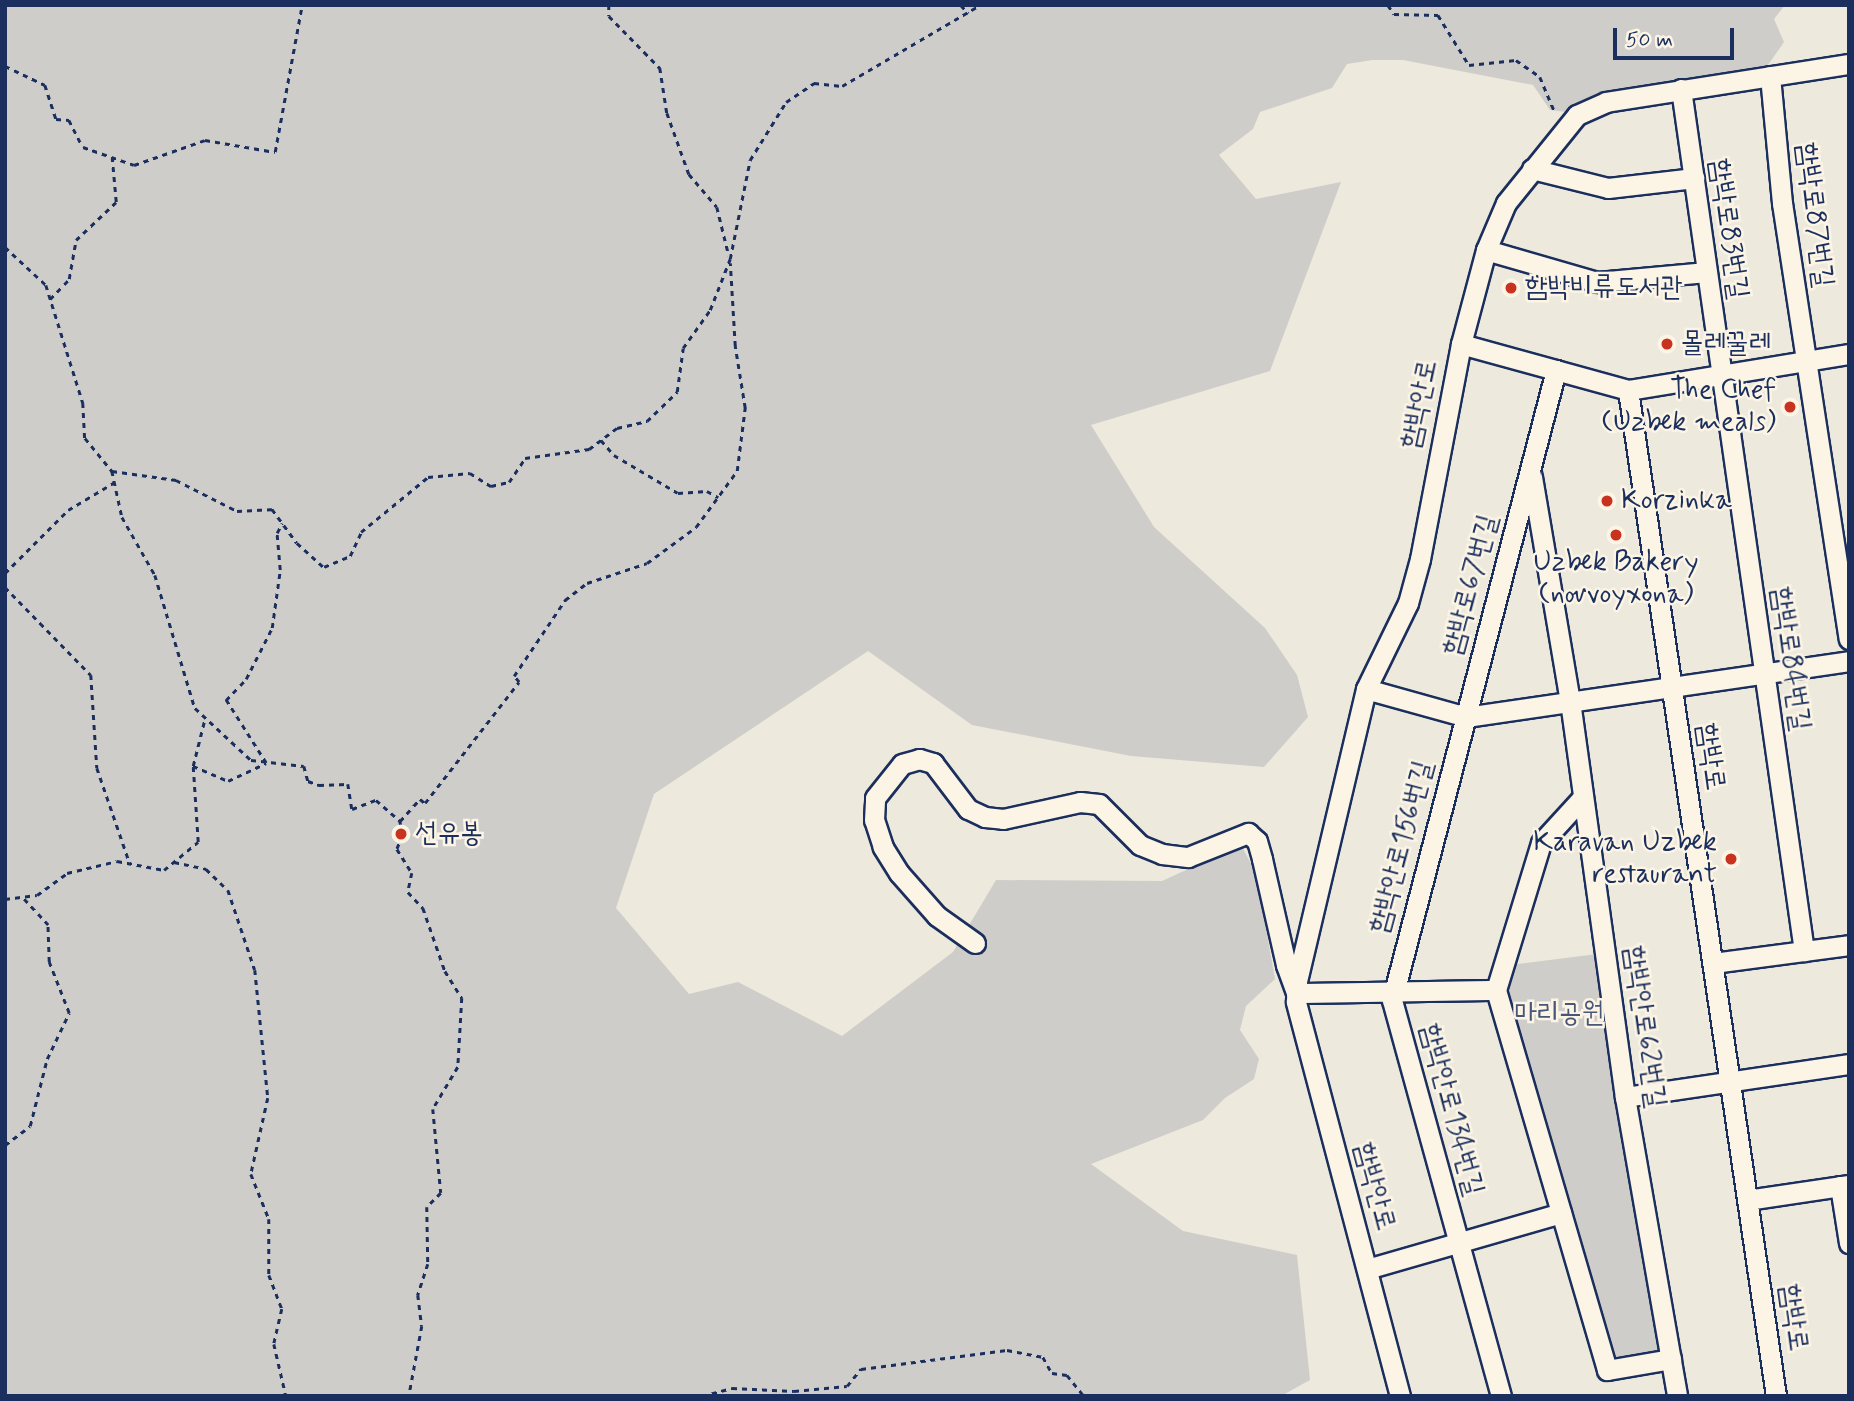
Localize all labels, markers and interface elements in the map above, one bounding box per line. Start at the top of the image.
scale bar [1616,14,1737,58]
text: 50 m [1626,26,1673,54]
street label: 함박로87번길 [1788,141,1840,289]
street label: 함박로83번길 [1702,157,1754,301]
place label: 함박비류도서관 [1525,271,1683,305]
marker: 함박비류도서관 [1503,280,1519,296]
place label: 몰레꿀레 [1681,327,1771,361]
marker: 몰레꿀레 [1659,336,1675,352]
street label: 함박안로 [1394,356,1446,452]
place label: The Chef (Uzbek meals) [1606,374,1776,440]
marker: The Chef (Uzbek meals) [1782,399,1798,415]
place label: Korzinka [1621,484,1732,518]
marker: Korzinka [1599,493,1615,509]
street label: 함박로67번길 [1436,511,1506,659]
marker: Uzbek Bakery (novvoyxona) [1608,527,1624,543]
place label: Uzbek Bakery (novvoyxona) [1532,546,1700,612]
street label: 함박로84번길 [1763,585,1817,733]
street label: 함박로 [1689,721,1731,793]
street label: 함박안로156번길 [1363,757,1441,937]
place label: 선유봉 [415,817,483,851]
marker: 선유봉 [393,826,409,842]
place label: Karavan Uzbek restaurant [1535,826,1717,892]
marker: Karavan Uzbek restaurant [1723,851,1739,867]
street label: 함박안로62번길 [1616,944,1672,1110]
park label: 마리공원 [1514,997,1604,1031]
street label: 함박안로134번길 [1412,1020,1490,1200]
street label: 함박안로 [1346,1139,1402,1235]
street label: 함박로 [1772,1282,1814,1354]

